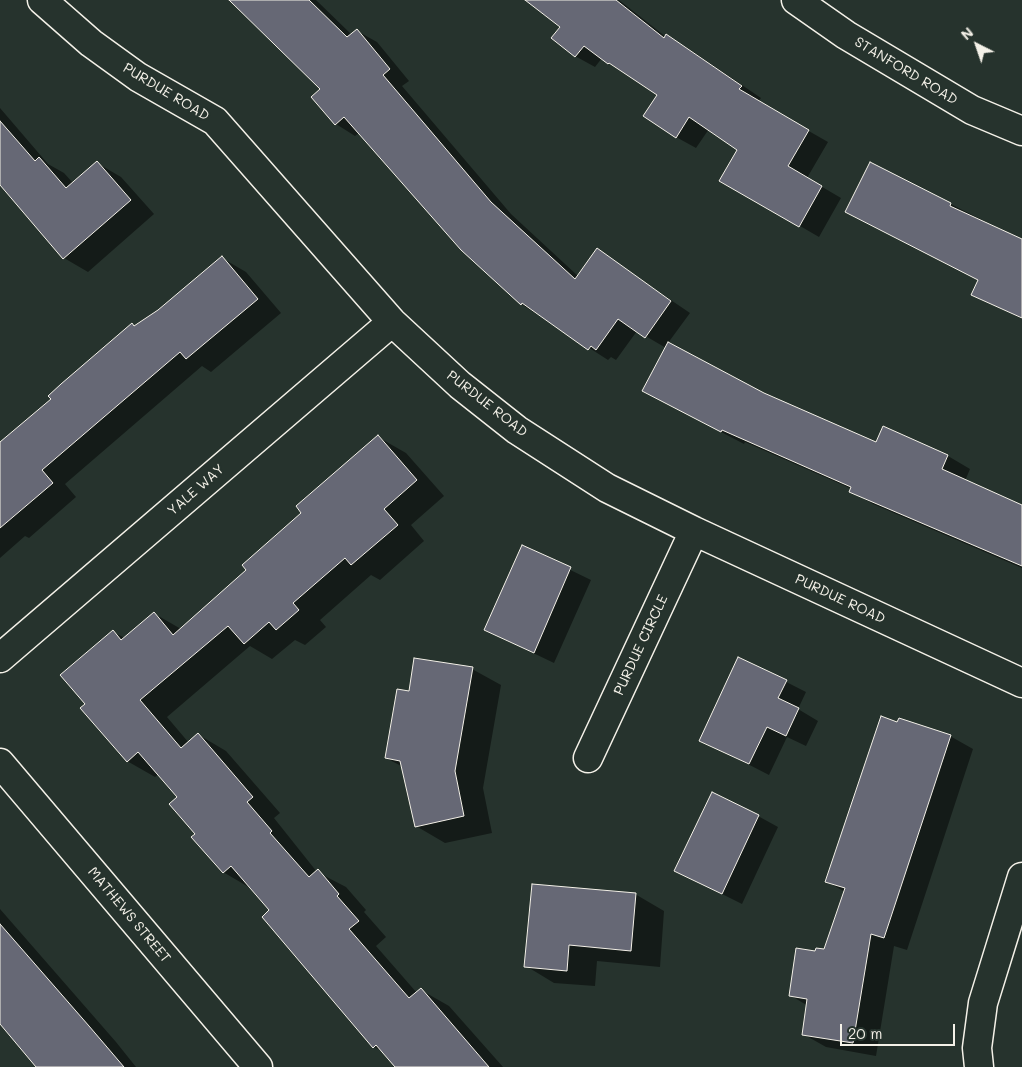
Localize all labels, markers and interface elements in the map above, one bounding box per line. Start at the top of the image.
north arrow [952,20,1002,70]
text: N [957,23,977,44]
street label: STANFORD ROAD [852,34,960,108]
street label: PURDUE ROAD [120,60,212,124]
street label: PURDUE ROAD [443,367,531,441]
street label: YALE WAY [164,461,228,519]
street label: PURDUE ROAD [792,571,888,627]
street label: PURDUE CIRCLE [610,592,672,698]
street label: MATHEWS STREET [84,864,174,966]
scale bar [842,1014,957,1046]
text: 20 m [848,1023,882,1043]

